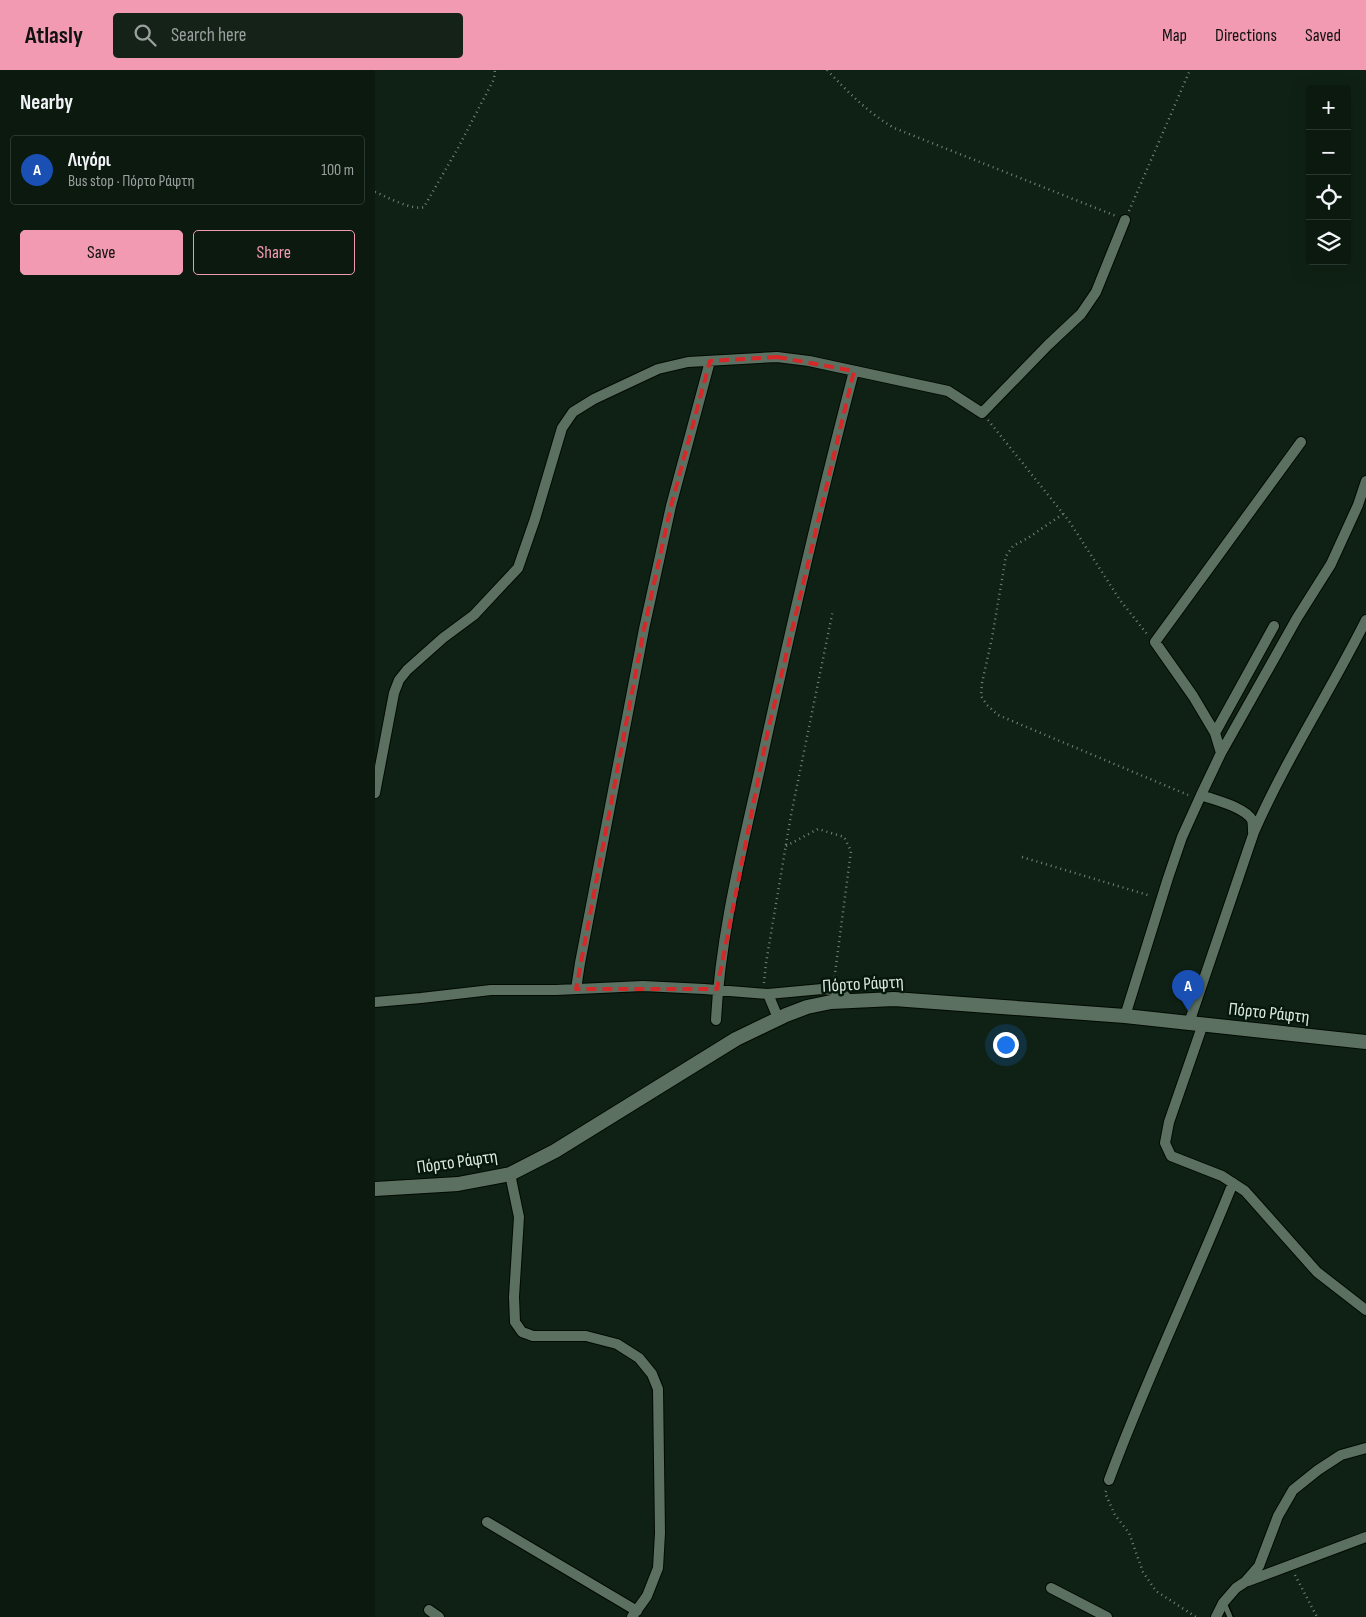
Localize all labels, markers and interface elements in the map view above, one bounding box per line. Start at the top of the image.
search box [113,13,463,58]
text: Atlasly [25,21,83,50]
icon: search [131,21,159,49]
text: Search here [171,24,246,47]
text: Map [1162,25,1187,46]
text: Directions [1215,25,1277,46]
text: Saved [1305,25,1341,46]
map controls [1306,85,1351,265]
button: + [1306,85,1351,130]
text: Nearby [20,90,73,115]
button: − [1306,130,1351,175]
text: Λιγόρι [68,149,111,172]
text: A [33,161,41,180]
text: 100 m [321,161,354,180]
text: Bus stop · Πόρτο Ράφτη [68,172,195,191]
button: locate [1306,175,1351,220]
button: layers [1306,220,1351,265]
button: Save [20,230,183,275]
button: Share [193,230,355,275]
pin: A [1172,970,1204,1011]
street label: Πόρτο Ράφτη [822,971,904,997]
street label: Πόρτο Ράφτη [1227,998,1311,1028]
your location [993,1032,1019,1058]
street label: Πόρτο Ράφτη [415,1146,499,1178]

